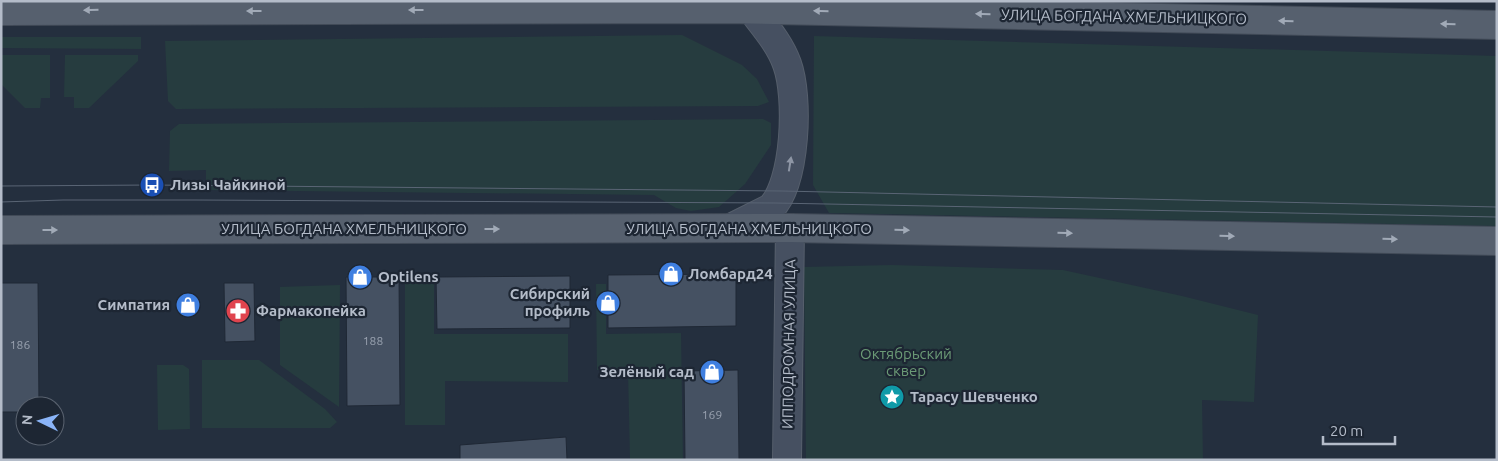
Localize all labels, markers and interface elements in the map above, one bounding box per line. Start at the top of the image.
one-way arrow [408,6,424,14]
street label: УЛИЦА БОГДАНА ХМЕЛЬНИЦКОГО [1001,6,1247,27]
one-way arrow [83,7,99,15]
one-way arrow [245,7,261,15]
one-way arrow [812,7,828,15]
one-way arrow [975,10,991,18]
one-way arrow [1277,17,1293,25]
one-way arrow [1440,20,1456,28]
one-way arrow [786,155,794,171]
bus stop icon: Лизы Чайкиной [139,172,165,198]
place label: Лизы Чайкиной [170,176,286,193]
street label: УЛИЦА БОГДАНА ХМЕЛЬНИЦКОГО [221,220,467,237]
street label: УЛИЦА БОГДАНА ХМЕЛЬНИЦКОГО [626,220,872,237]
one-way arrow [485,225,501,233]
one-way arrow [42,226,58,234]
one-way arrow [895,226,911,234]
one-way arrow [1057,229,1073,237]
one-way arrow [1220,232,1236,240]
one-way arrow [1382,235,1398,243]
street label: ИППОДРОМНАЯ УЛИЦА [779,259,798,429]
shop icon: Ломбард24 [658,261,684,287]
shop icon: Optilens [347,264,373,290]
place label: Ломбард24 [688,265,773,282]
place label: Optilens [378,268,438,285]
place label: Сибирский профиль [510,285,590,319]
shop icon: Сибирский профиль [595,290,621,316]
shop icon: Симпатия [175,292,201,318]
place label: Симпатия [98,296,170,313]
pharmacy icon: Фармакопейка [225,298,251,324]
place label: Фармакопейка [256,302,366,319]
house number: 188 [363,334,383,347]
house number: 186 [10,338,30,351]
park label: Октябрьский сквер [860,345,952,379]
shop icon: Зелёный сад [699,359,725,385]
place label: Зелёный сад [599,363,694,380]
place icon: Тарасу Шевченко [879,384,905,410]
place label: Тарасу Шевченко [910,388,1038,405]
north arrow [15,396,65,446]
house number: 169 [702,408,722,421]
text: N [19,414,35,426]
scale bar [1323,414,1396,446]
text: 20 m [1330,422,1363,439]

